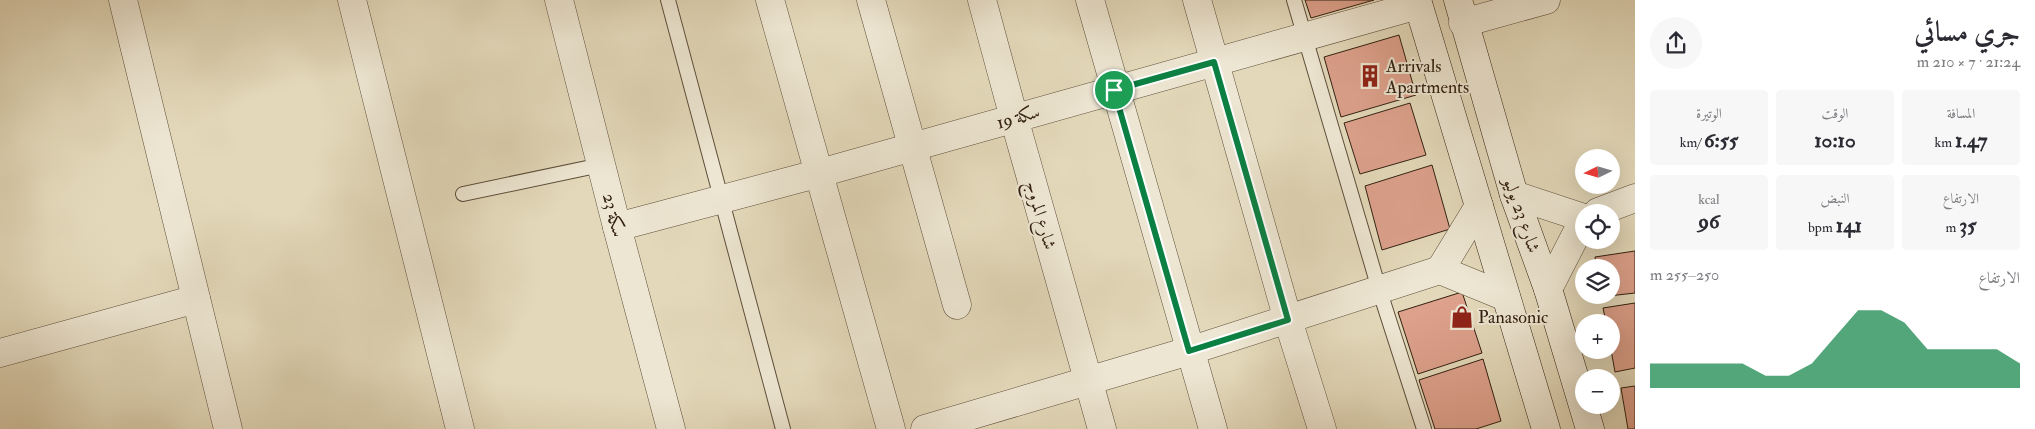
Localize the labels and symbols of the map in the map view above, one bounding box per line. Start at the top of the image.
place label: Arrivals Apartments [1385,55,1469,99]
building icon: Arrivals Apartments [1357,63,1383,89]
pin [1093,69,1135,111]
street label: سكة 19 [994,100,1042,135]
north arrow [1575,149,1620,194]
street label: شارع 23 يوليو [1494,173,1545,257]
street label: شارع المروج [1016,178,1061,253]
street label: 23 سكة [597,191,630,239]
shop icon: Panasonic [1449,304,1475,330]
place label: Panasonic [1478,306,1548,329]

